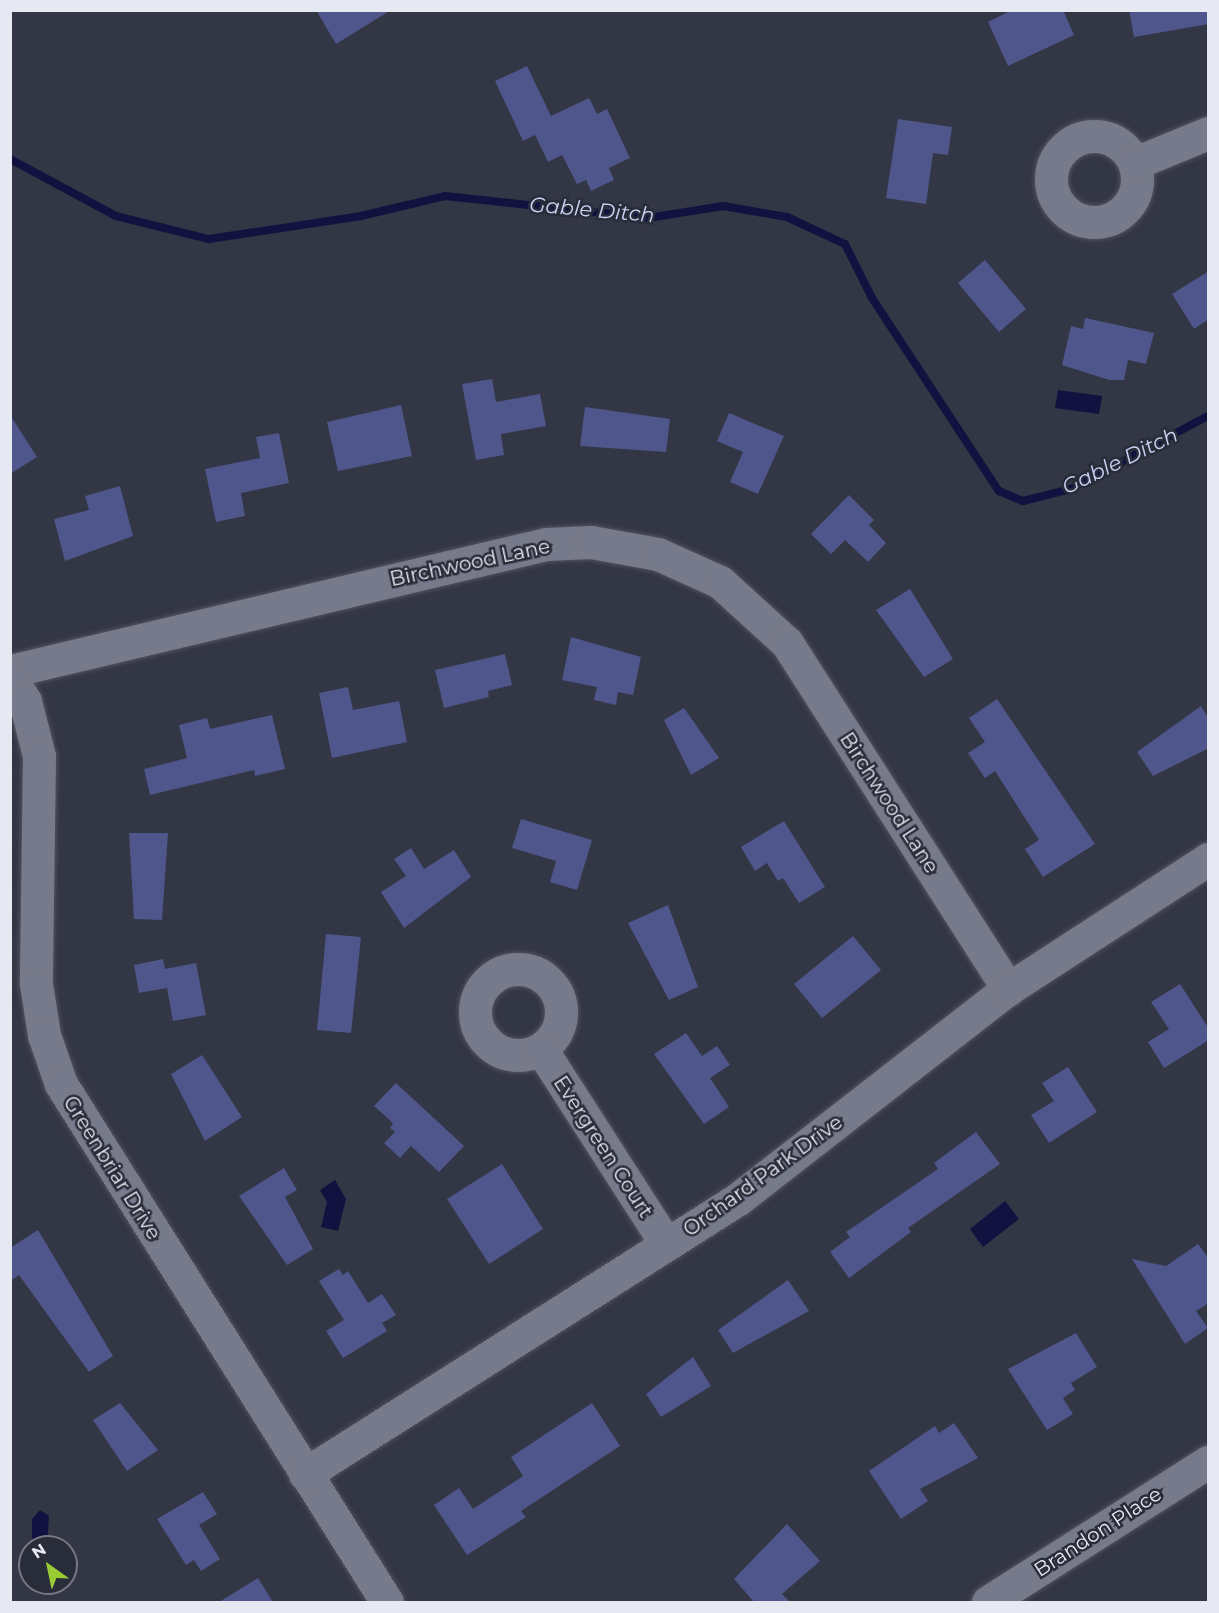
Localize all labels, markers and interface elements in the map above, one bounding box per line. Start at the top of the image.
water label: Gable Ditch [528,192,656,228]
water label: Gable Ditch [1058,422,1182,500]
street label: Birchwood Lane [388,534,552,592]
street label: Birchwood Lane [835,728,943,878]
street label: Evergreen Court [548,1072,658,1222]
street label: Greenbriar Drive [58,1092,166,1244]
street label: Orchard Park Drive [679,1110,847,1242]
street label: Brandon Place [1030,1482,1166,1582]
north arrow [18,1535,78,1595]
text: N [28,1540,50,1563]

